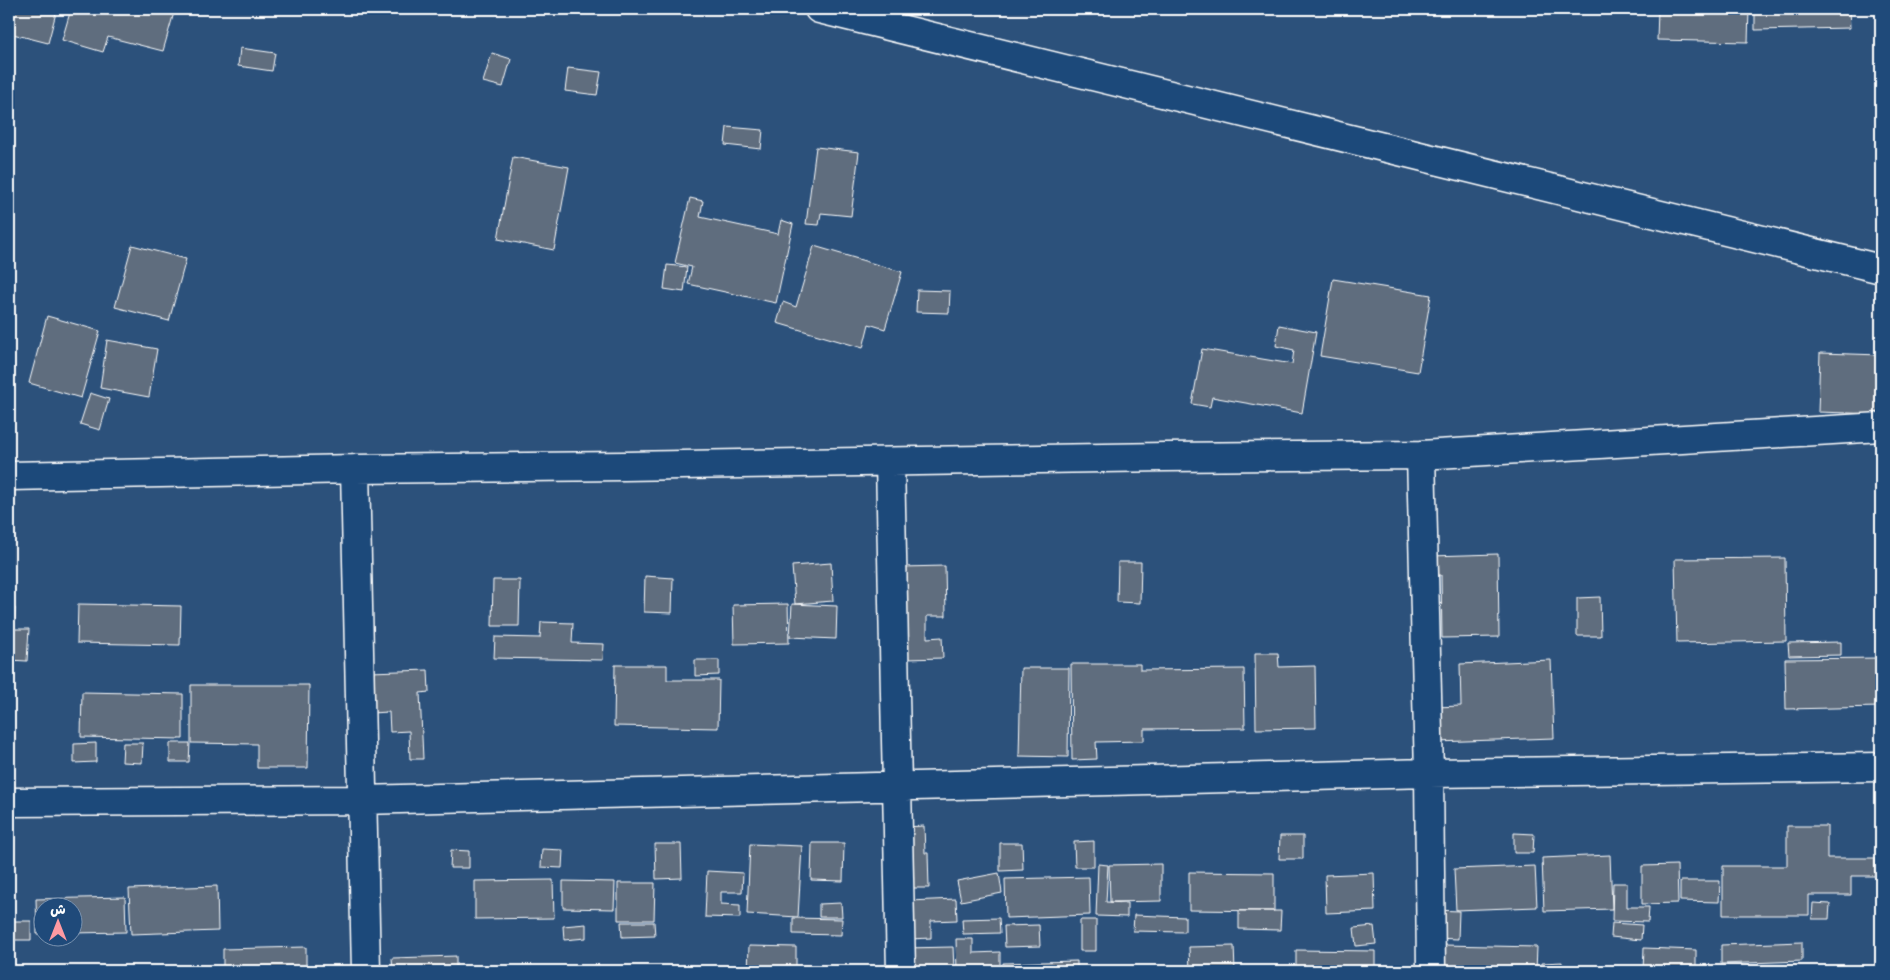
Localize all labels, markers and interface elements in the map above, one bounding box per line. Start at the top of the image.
north arrow [32,898,82,948]
text: ش [50,899,66,918]

